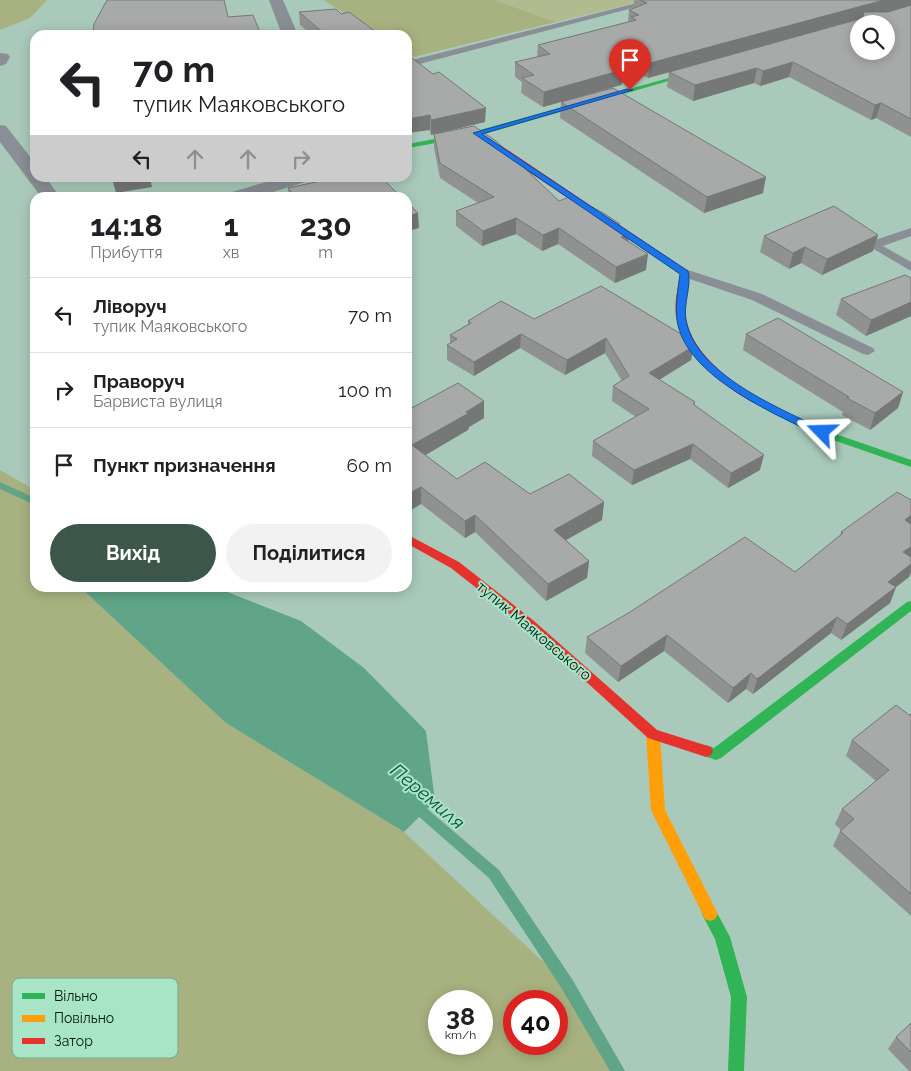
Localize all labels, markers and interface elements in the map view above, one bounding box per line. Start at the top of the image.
map controls [850,15,895,60]
button: search [850,15,895,60]
pin [609,39,651,90]
icon: arrive [616,46,644,74]
text: 70 m [133,49,215,90]
icon: left [50,50,115,115]
text: тупик Маяковського [133,91,345,117]
icon: left [128,145,156,173]
icon: ahead [181,145,209,173]
icon: ahead [234,145,262,173]
icon: right [287,145,315,173]
text: 14:18 [90,208,163,243]
text: 1 [224,208,239,243]
text: 230 [300,208,352,243]
text: Прибуття [90,243,163,262]
text: хв [223,243,239,262]
text: m [318,243,333,262]
text: Ліворуч [93,295,167,317]
icon: left [50,301,78,329]
text: 70 m [348,304,392,326]
text: тупик Маяковського [93,317,247,336]
text: Праворуч [93,370,185,392]
icon: right [50,376,78,404]
text: 100 m [338,379,392,401]
text: Барвиста вулиця [93,392,223,411]
position arrow [795,405,847,457]
icon: arrive [50,451,78,479]
text: Пункт призначення [93,454,276,476]
text: 60 m [347,454,392,476]
button: Вихід [50,524,216,582]
button: Поділитися [226,524,392,582]
street label: тупик Маяковського [473,578,595,684]
water label: Перемиля [386,759,470,833]
legend [12,978,178,1058]
text: Вільно [54,988,98,1004]
speed limit sign: 40 [503,990,568,1055]
text: 38 [446,1001,475,1031]
text: Повільно [54,1010,114,1026]
text: km/h [445,1028,476,1042]
text: Затор [54,1033,93,1049]

